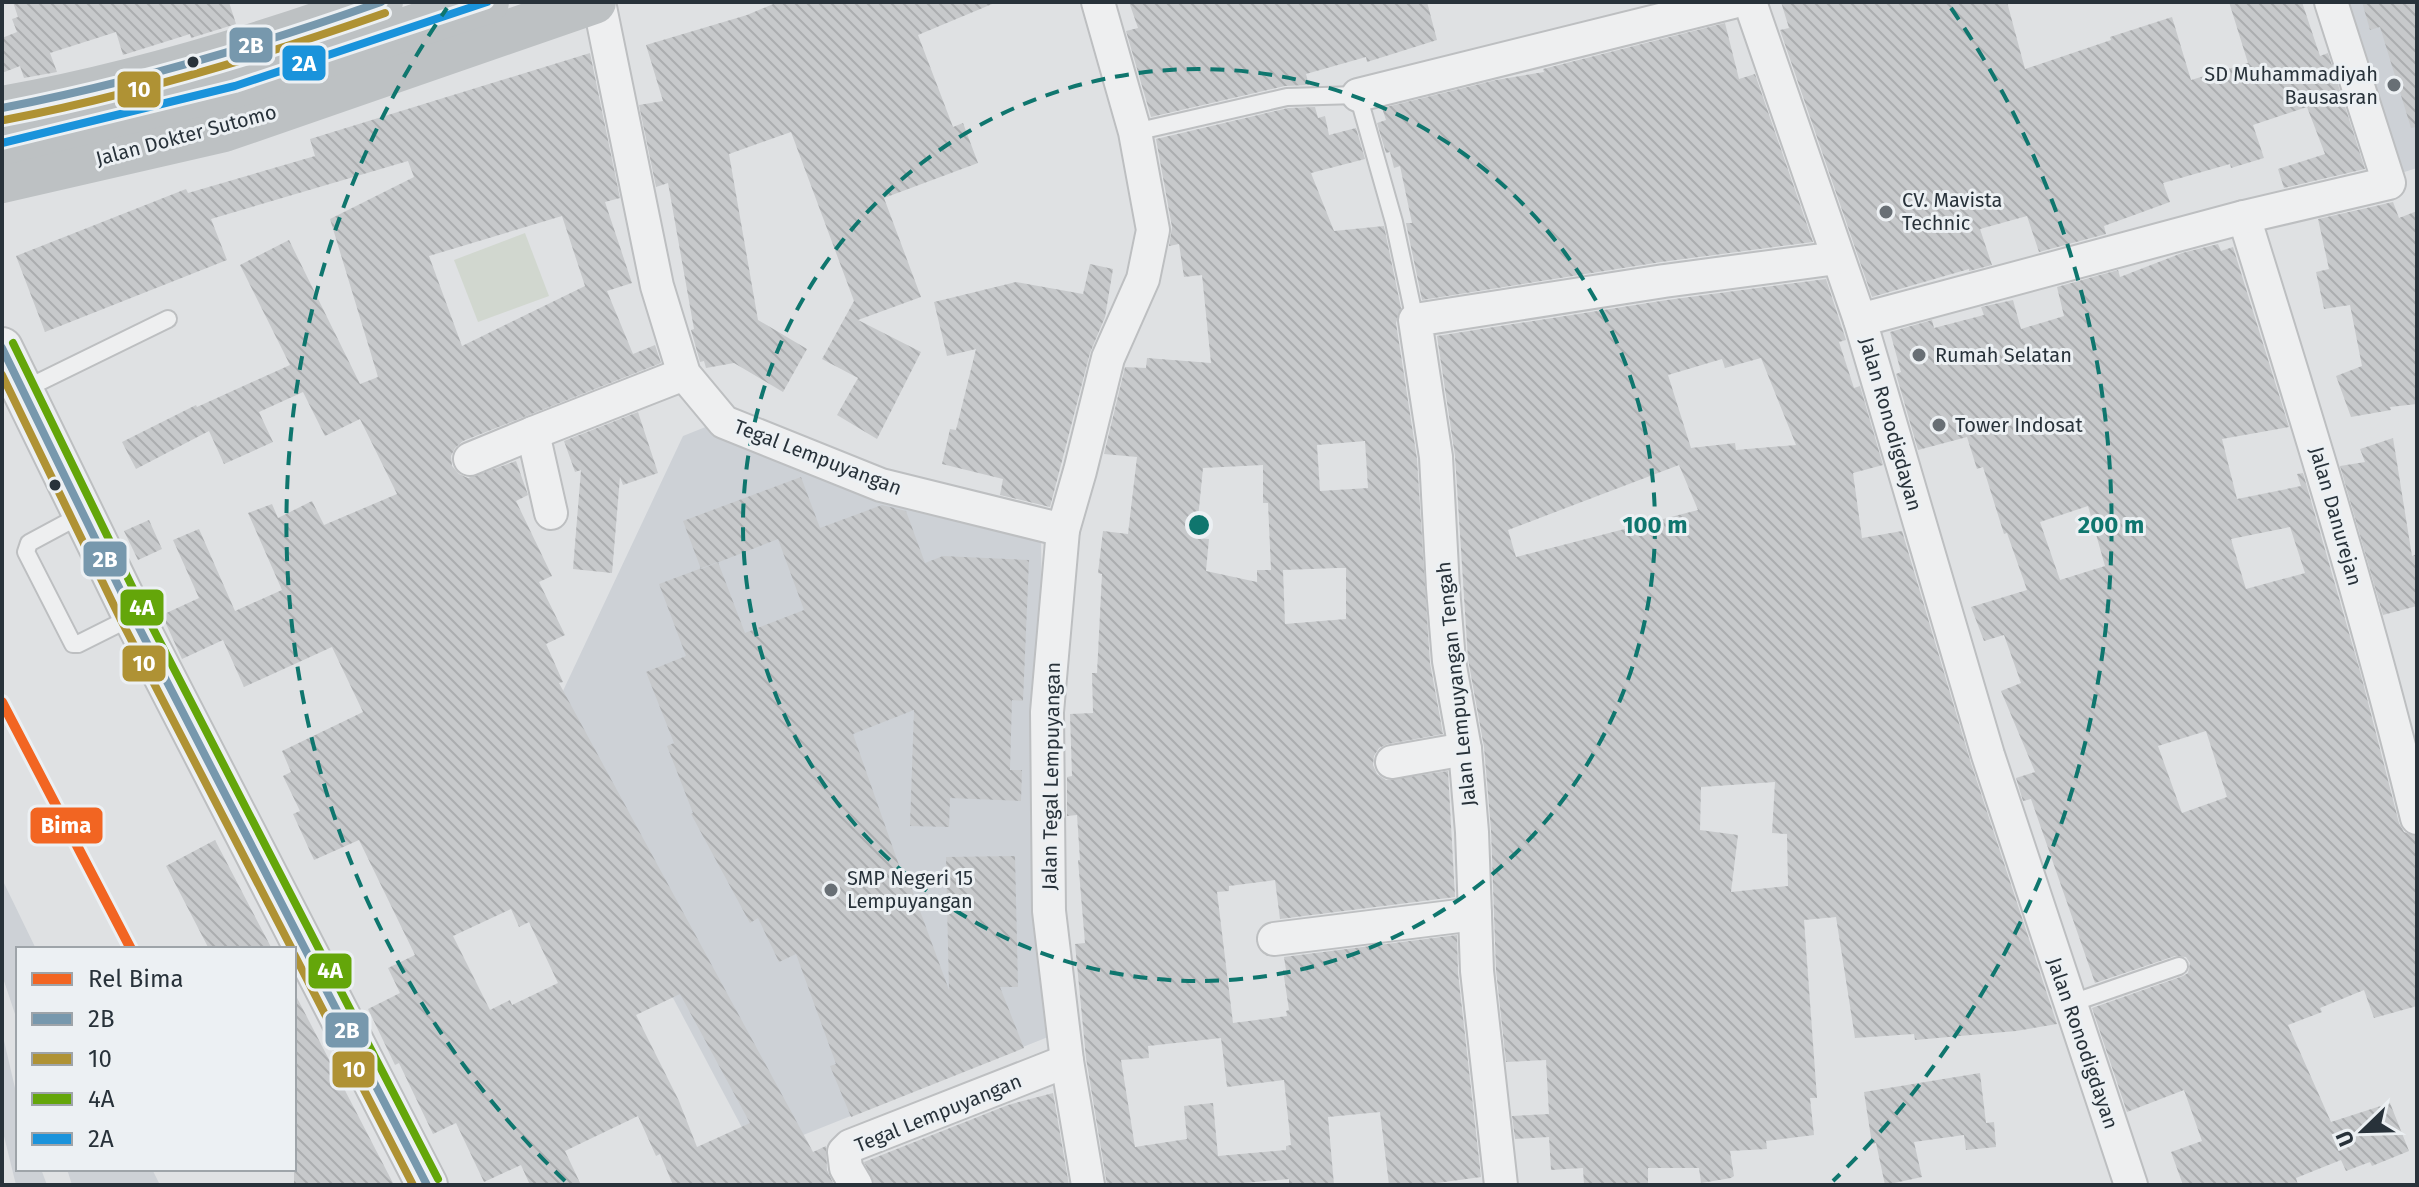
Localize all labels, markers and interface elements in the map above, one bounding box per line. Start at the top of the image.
line badge: 2B [228,26,274,64]
text: 2B [239,32,263,59]
line badge: 2A [281,44,327,82]
text: 2A [292,50,317,77]
unlabelled marker [185,54,201,70]
place label: SD Muhammadiyah Bausasran [2204,62,2378,109]
line badge: 10 [116,70,162,109]
text: 10 [127,76,151,103]
marker: SD Muhammadiyah Bausasran [2385,76,2403,94]
street label: Jalan Dokter Sutomo [93,99,279,171]
place label: CV. Mavista Technic [1902,188,2002,235]
marker: CV. Mavista Technic [1877,203,1895,221]
street label: Jalan Ronodigdayan [1855,334,1927,514]
place label: Rumah Selatan [1935,343,2072,367]
marker: Rumah Selatan [1910,346,1928,364]
place label: Tower Indosat [1955,413,2083,437]
street label: Tegal Lempuyangan [731,414,905,500]
marker: Tower Indosat [1930,416,1948,434]
street label: Jalan Danurejan [2305,444,2367,588]
unlabelled marker [47,477,63,493]
centre of rings [1185,511,1213,539]
text: 100 m [1622,511,1688,539]
text: 200 m [2078,511,2144,539]
line badge: 2B [82,540,128,578]
text: 2B [93,546,117,573]
street label: Jalan Lempuyangan Tengah [1431,560,1481,808]
line badge: 4A [119,588,165,627]
text: 4A [129,594,156,621]
line badge: 10 [121,644,167,683]
text: 10 [132,650,156,677]
street label: Jalan Tegal Lempuyangan [1037,662,1065,890]
line badge: Bima [29,806,104,845]
text: Bima [41,812,91,839]
place label: SMP Negeri 15 Lempuyangan [847,866,973,913]
marker: SMP Negeri 15 Lempuyangan [822,881,840,899]
legend [16,947,296,1171]
line badge: 4A [307,952,353,990]
street label: Jalan Ronodigdayan [2042,954,2124,1132]
text: 4A [317,957,344,984]
text: Rel Bima [88,965,184,993]
text: 2B [88,1005,114,1033]
line badge: 2B [324,1011,370,1049]
text: 2B [335,1017,359,1044]
text: 10 [88,1045,112,1073]
line badge: 10 [331,1050,376,1089]
text: 10 [342,1056,366,1083]
street label: Tegal Lempuyangan [851,1069,1025,1157]
text: 4A [88,1085,115,1113]
north arrow [2323,1091,2403,1171]
text: 2A [88,1125,114,1153]
text: U [2330,1127,2360,1150]

